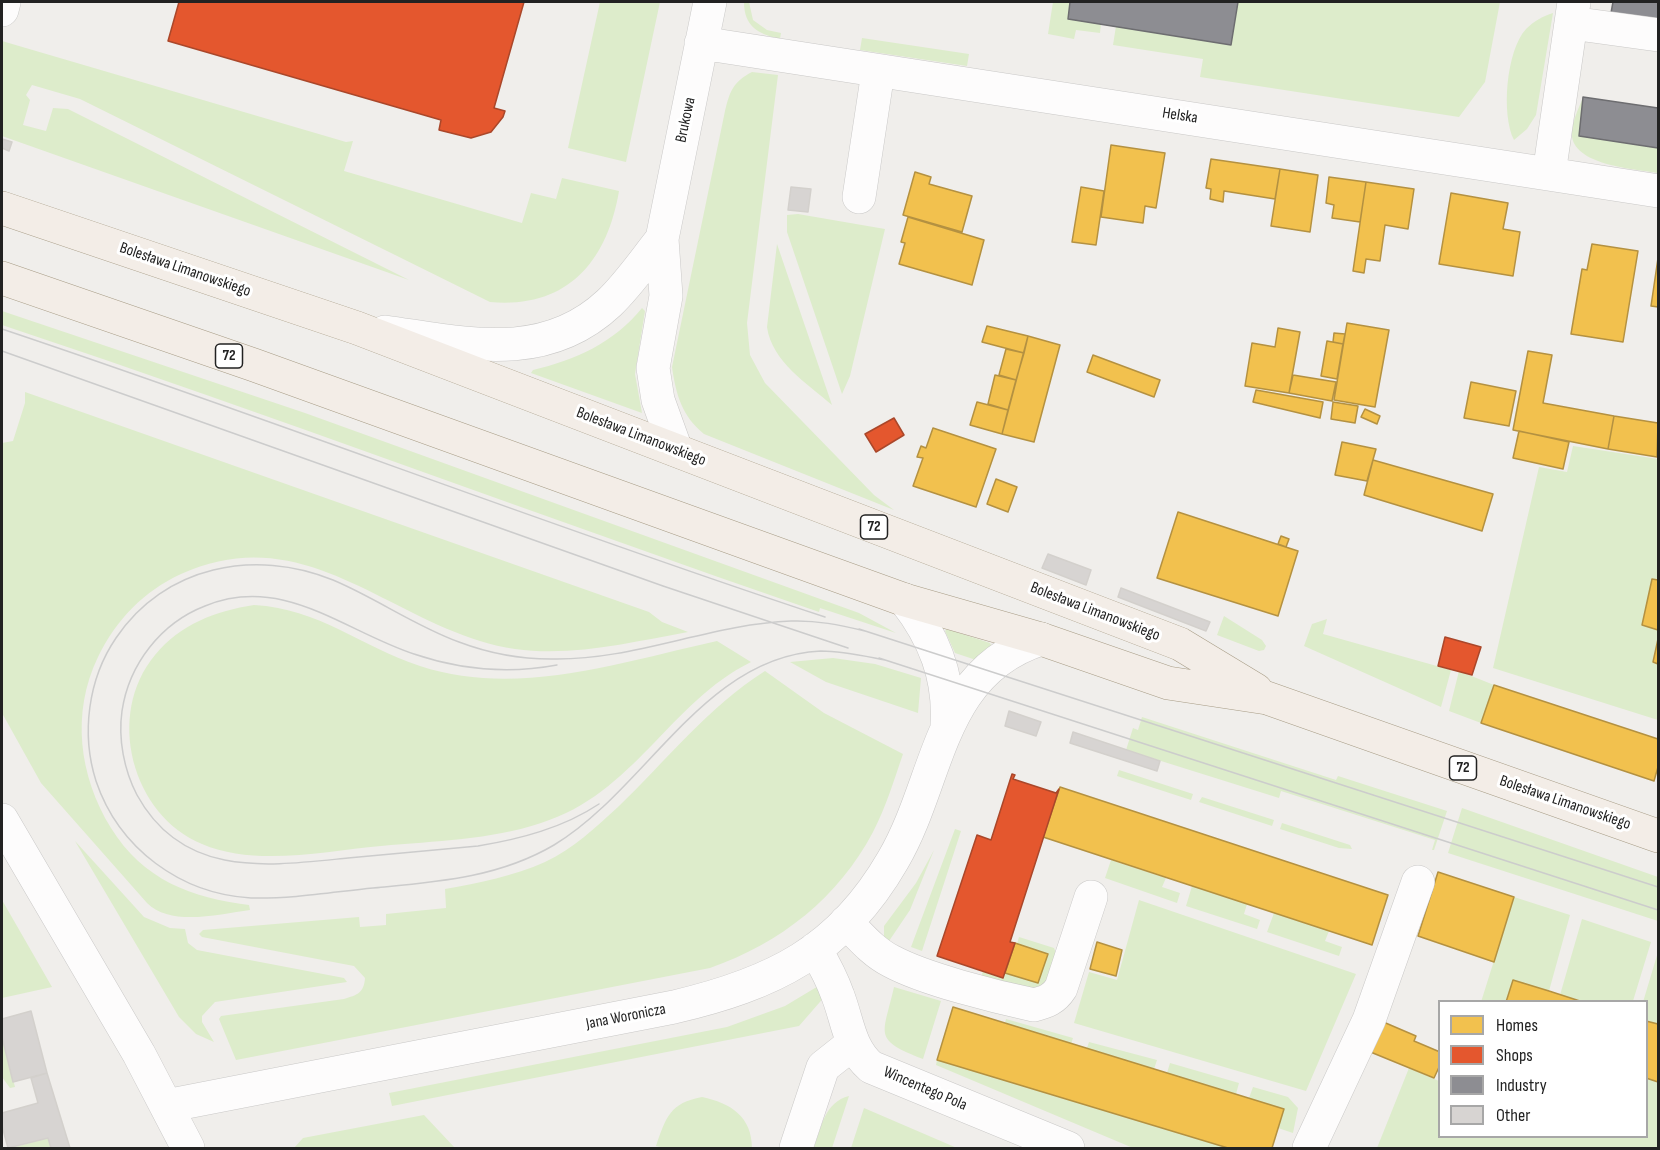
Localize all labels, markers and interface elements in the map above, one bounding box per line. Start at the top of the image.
street label: Brukowa [672,96,700,144]
street label: Helska [1161,104,1199,128]
street label: Bolesława Limanowskiego [117,239,253,301]
road number: 72 [216,344,242,368]
street label: Bolesława Limanowskiego [573,403,709,471]
road number: 72 [860,515,888,539]
street label: Bolesława Limanowskiego [1027,578,1163,646]
road number: 72 [1450,756,1476,780]
street label: Bolesława Limanowskiego [1497,772,1633,834]
street label: Jana Woronicza [585,1000,667,1034]
legend [1438,1000,1648,1138]
text: Homes [1496,1015,1538,1036]
text: Shops [1496,1045,1533,1066]
street label: Wincentego Pola [880,1063,970,1115]
text: Industry [1496,1075,1547,1096]
text: Other [1496,1105,1530,1126]

